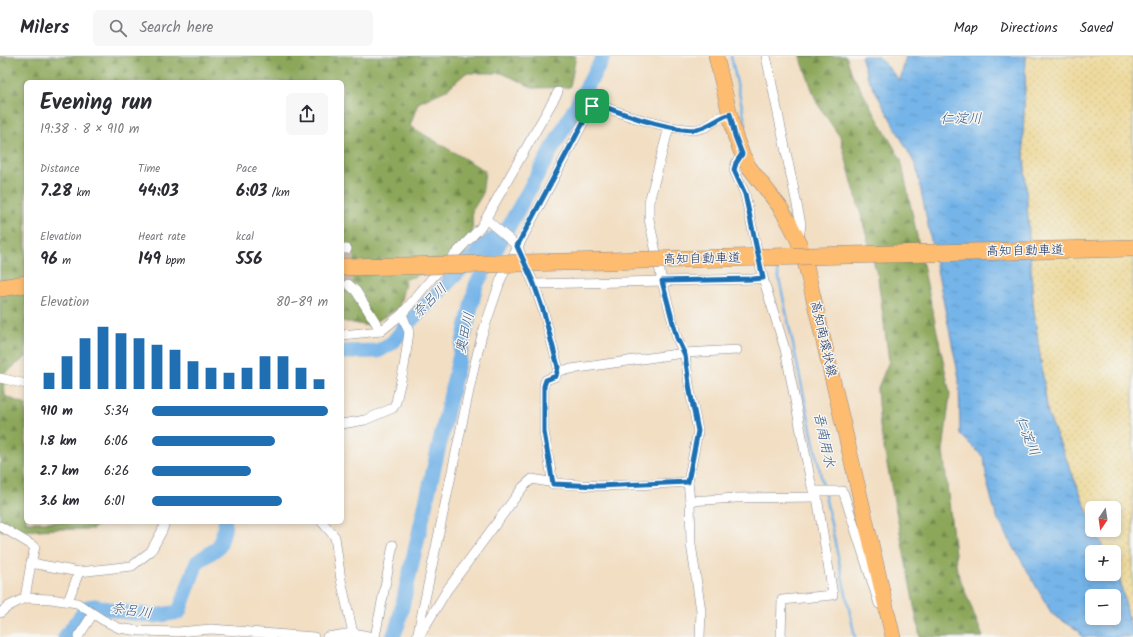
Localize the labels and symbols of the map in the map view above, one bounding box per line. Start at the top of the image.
pin [575,89,609,123]
water label: 仁淀川 [940,108,982,130]
street label: 高知自動車道 [986,240,1064,262]
street label: 高知自動車道 [663,248,741,270]
water label: 奈呂川 [407,278,453,324]
street label: 高知南環状線 [804,299,842,380]
water label: 奥田川 [450,310,480,356]
water label: 吾南用水 [807,410,841,470]
water label: 仁淀川 [1009,412,1045,460]
north arrow [1085,501,1121,537]
water label: 奈呂川 [109,597,153,625]

